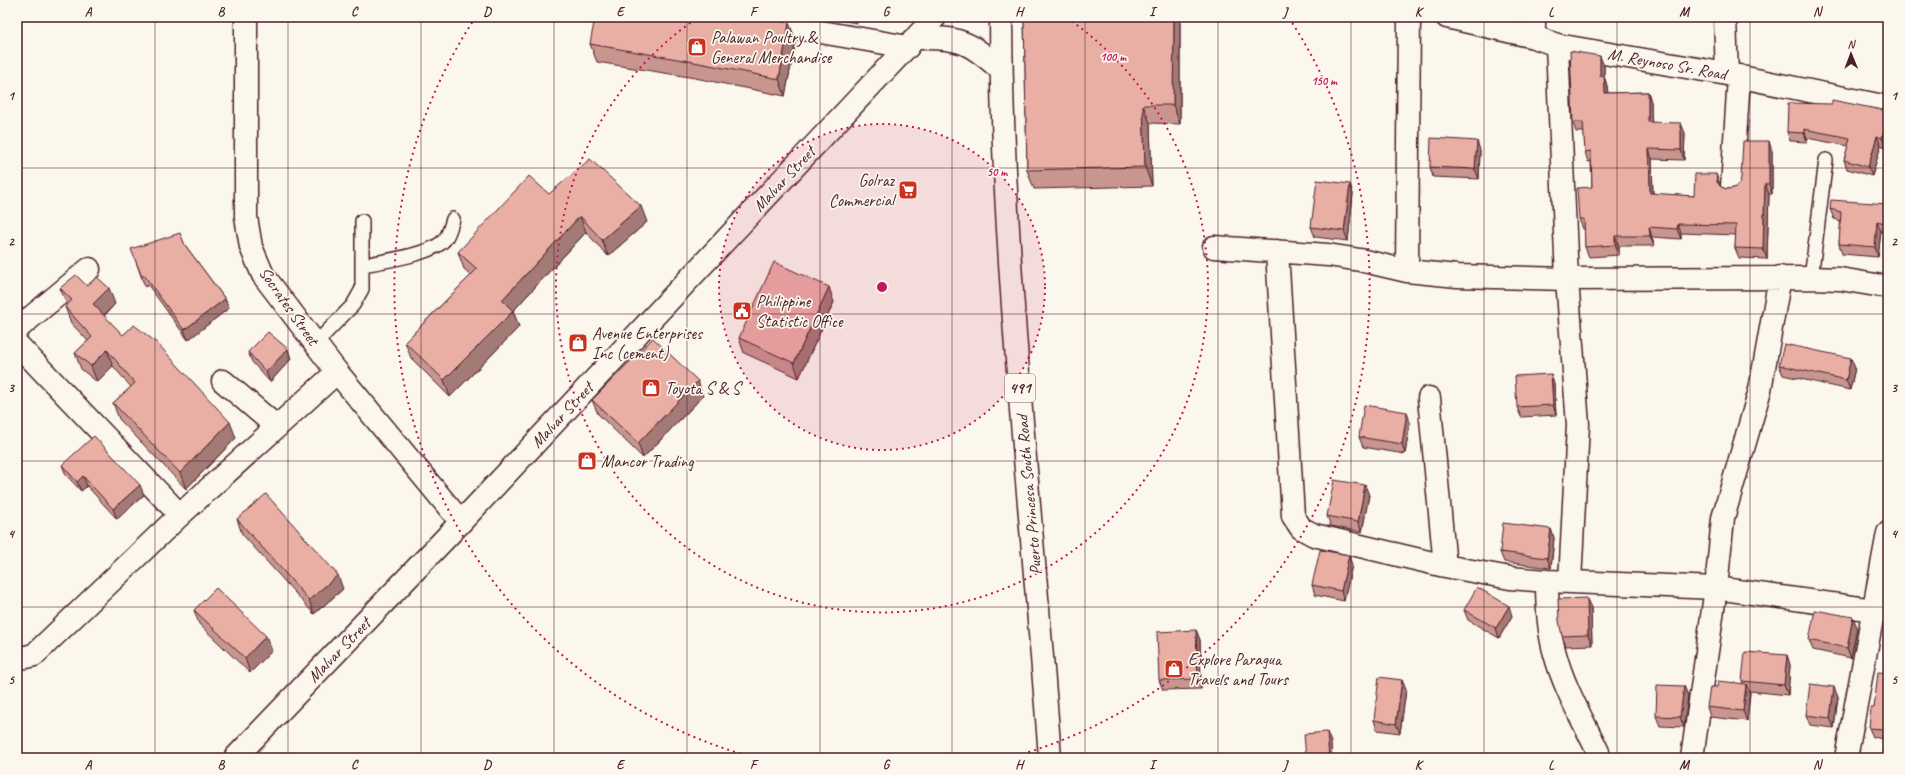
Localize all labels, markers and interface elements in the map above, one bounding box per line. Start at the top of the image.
text: A [85,4,93,20]
text: B [218,4,226,20]
text: C [351,4,359,20]
text: D [483,4,492,20]
text: E [617,4,626,20]
text: F [750,4,759,20]
text: G [883,4,891,20]
text: H [1015,4,1025,20]
text: I [1149,4,1158,20]
text: J [1282,4,1289,20]
text: K [1415,4,1425,20]
text: L [1548,4,1555,20]
text: M [1679,4,1690,20]
text: N [1813,4,1824,20]
place label: Palawan Poultry & General Merchandise [711,27,833,68]
north arrow [1831,34,1871,74]
shop icon: Palawan Poultry & General Merchandise [686,36,708,58]
text: N [1847,37,1857,51]
street label: M. Reynoso Sr. Road [1606,43,1730,85]
text: 100 m [1100,49,1127,65]
text: 150 m [1311,73,1338,89]
text: 1 [8,88,16,104]
text: 1 [1891,88,1899,104]
street label: Malvar Street [748,140,821,216]
text: 50 m [987,164,1008,180]
place label: Golraz Commercial [829,170,897,211]
supermarket icon: Golraz Commercial [897,179,919,201]
text: 2 [8,234,15,250]
text: 2 [1891,234,1898,250]
street label: Socrates Street [254,263,325,351]
centre of rings [875,280,889,294]
place label: Philippine Statistic Office [756,291,844,332]
public building icon: Philippine Statistic Office [731,300,753,322]
place label: Avenue Enterprises Inc (cement) [592,323,704,364]
shop icon: Avenue Enterprises Inc (cement) [567,332,589,354]
road number: 491 [1005,374,1035,402]
street label: Malvar Street [526,376,599,452]
shop icon: Toyota S & S [640,377,662,399]
place label: Toyota S & S [665,378,744,399]
text: 3 [8,380,15,396]
text: 3 [1891,380,1898,396]
street label: Puerto Princesa South Road [1011,412,1046,576]
shop icon: Mancor Trading [576,450,598,472]
place label: Mancor Trading [601,451,695,472]
text: 4 [8,526,16,542]
text: 4 [1891,526,1899,542]
street label: Malvar Street [303,611,377,687]
place label: Explore Paragua Travels and Tours [1188,649,1289,690]
shop icon: Explore Paragua Travels and Tours [1163,658,1185,680]
text: 5 [8,672,15,688]
text: 5 [1891,672,1898,688]
text: A [85,757,93,773]
text: B [218,757,226,773]
text: C [351,757,359,773]
text: D [483,757,492,773]
text: E [617,757,626,773]
text: F [750,757,759,773]
text: G [883,757,891,773]
text: H [1015,757,1025,773]
text: I [1149,757,1158,773]
text: J [1282,757,1289,773]
text: K [1415,757,1425,773]
text: L [1548,757,1555,773]
text: M [1679,757,1690,773]
text: N [1813,757,1824,773]

